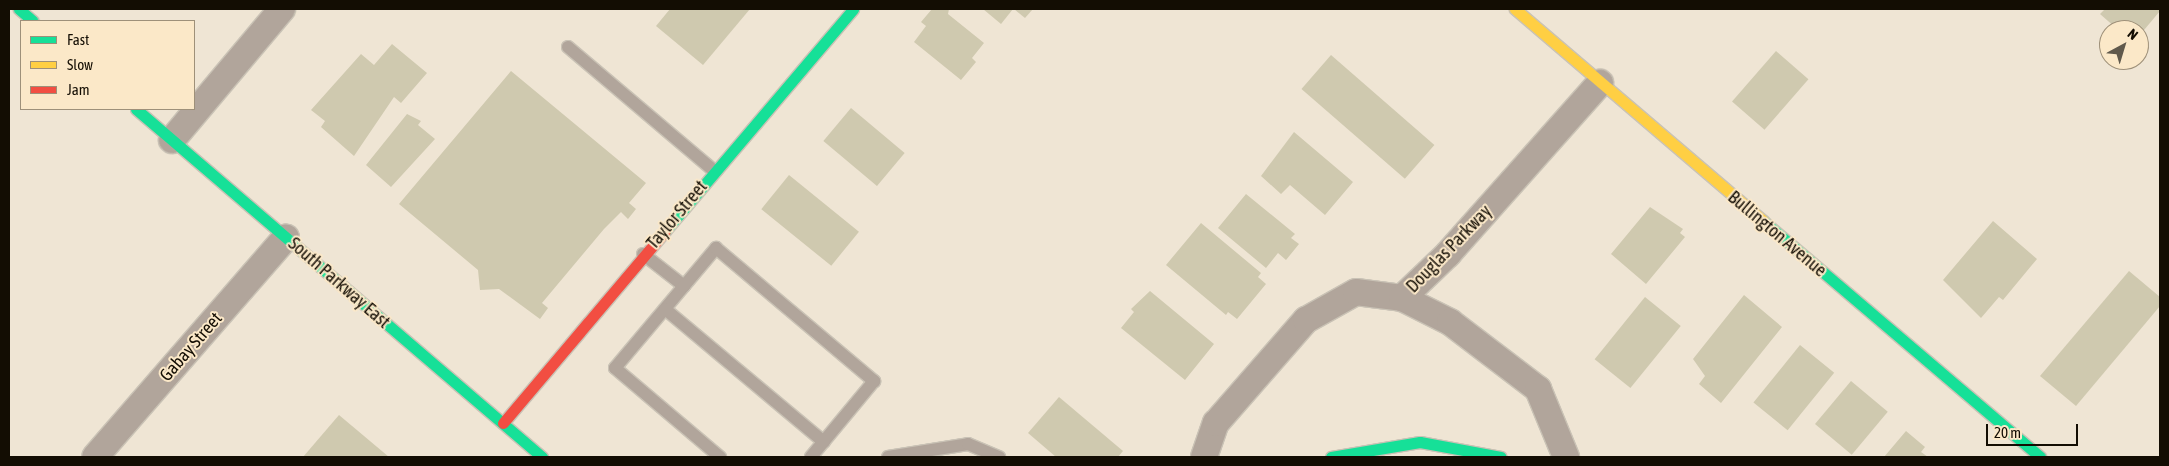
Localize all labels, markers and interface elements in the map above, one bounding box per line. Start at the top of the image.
legend [20,20,195,110]
north arrow [2099,20,2149,70]
text: N [2125,25,2141,43]
text: Fast [67,31,89,48]
text: Slow [67,56,93,73]
text: Jam [67,81,90,98]
street label: Taylor Street [642,176,712,254]
street label: Bullington Avenue [1723,187,1831,281]
street label: Douglas Parkway [1402,201,1496,297]
street label: South Parkway East [284,233,394,333]
street label: Gabay Street [155,308,227,386]
scale bar [1989,414,2082,446]
text: 20 m [1994,424,2021,441]

